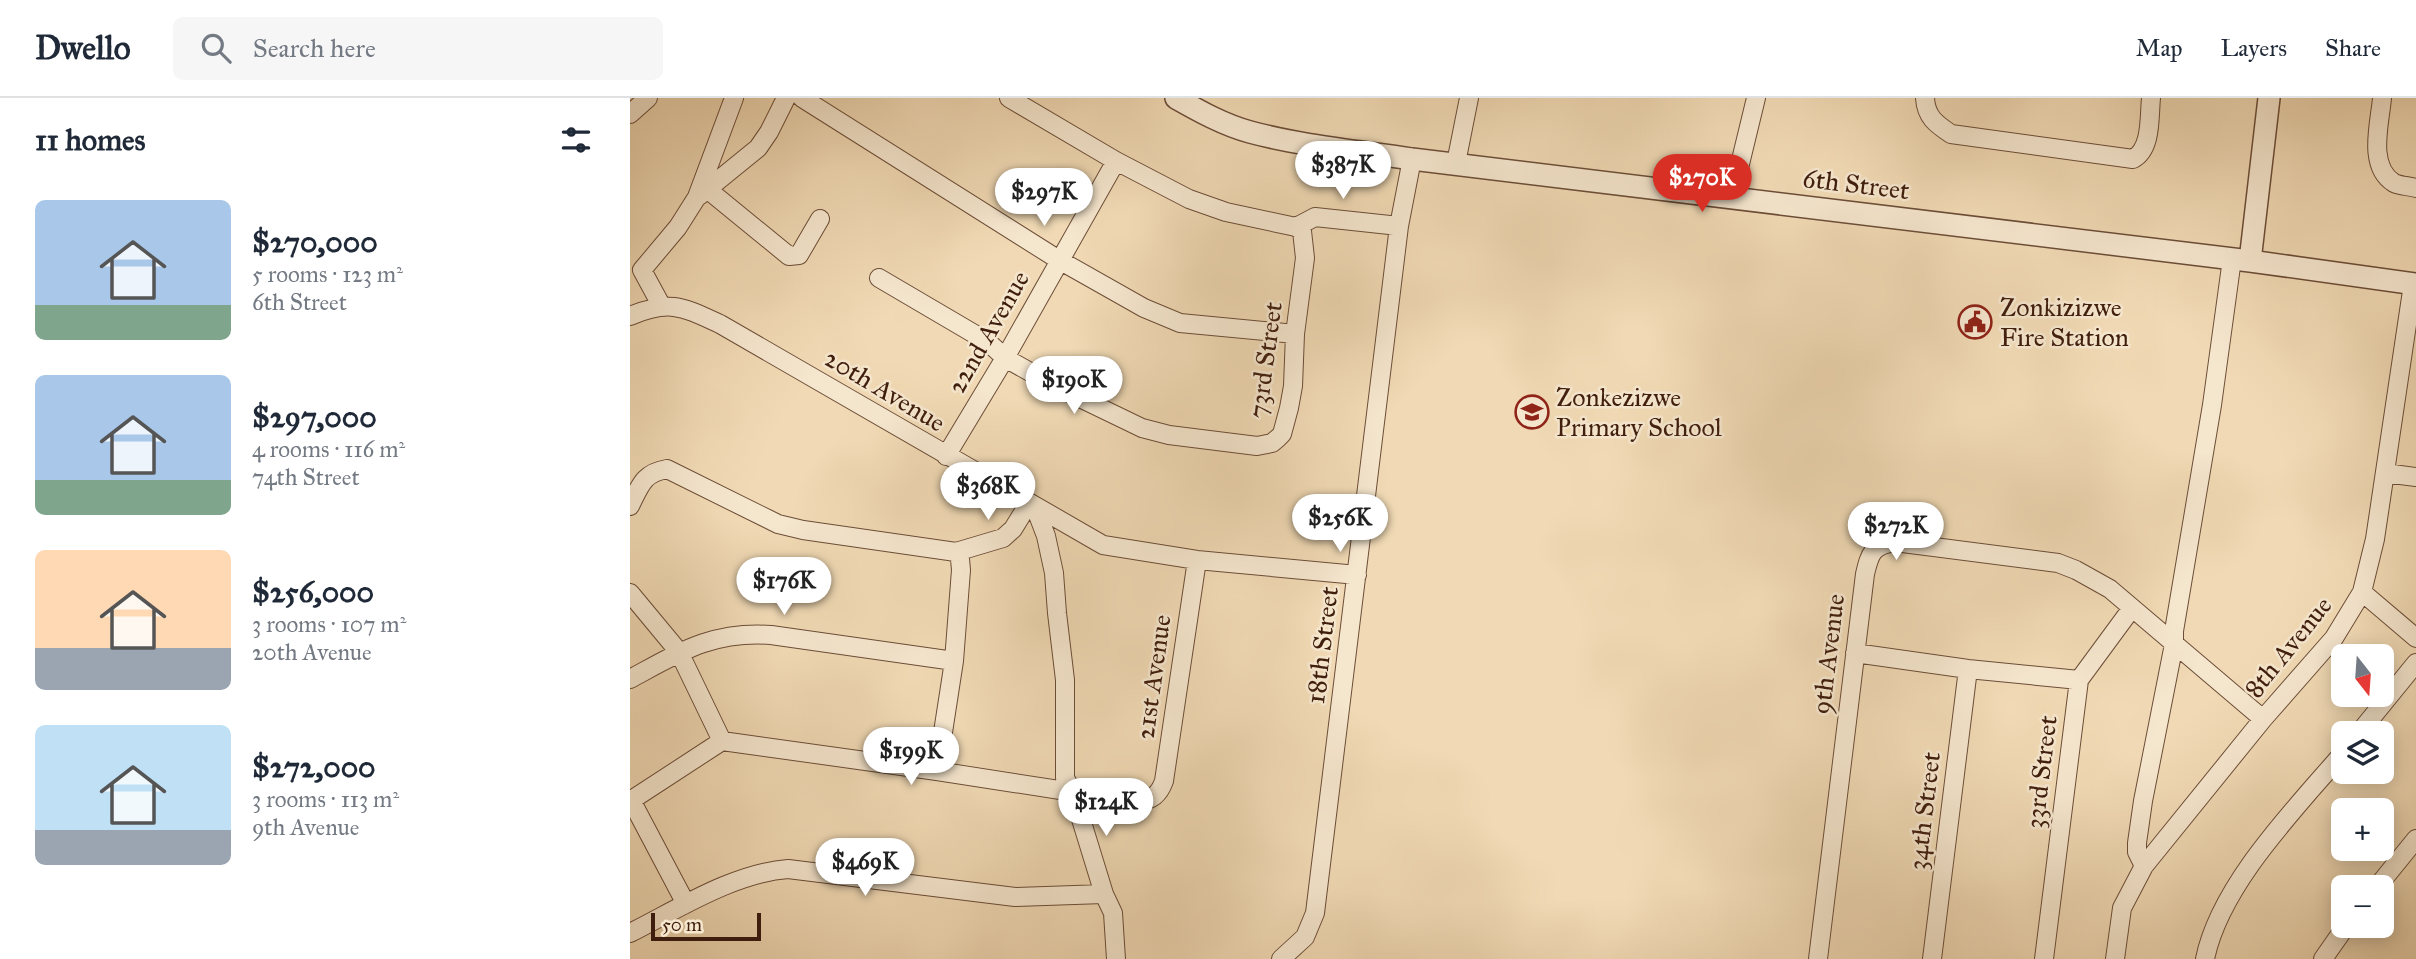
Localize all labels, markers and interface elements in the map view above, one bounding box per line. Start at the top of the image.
search box [173,17,663,80]
text: Dwello [35,28,131,68]
icon: search [197,29,235,67]
text: Search here [253,32,376,64]
text: Map [2136,33,2183,63]
text: Layers [2221,33,2287,63]
text: Share [2325,33,2381,63]
icon: filters [557,121,595,159]
text: 11 homes [35,122,146,158]
pin: $387K [1294,141,1392,201]
text: $387K [1311,150,1375,178]
pin: $270K [1653,155,1751,214]
street label: 6th Street [1801,162,1911,206]
text: $270K [1669,163,1735,191]
pin: $297K [995,169,1093,228]
text: $297K [1011,177,1077,205]
text: $270,000 [252,224,378,260]
icon: home [91,228,175,312]
text: 5 rooms · 123 m² [252,260,403,288]
street label: 22nd Avenue [940,265,1036,399]
text: 6th Street [252,288,347,316]
place label: Zonkizizwe Fire Station [2000,291,2129,353]
street label: 73rd Street [1241,300,1289,420]
public building icon: Zonkizizwe Fire Station [1956,303,1994,341]
street label: 20th Avenue [819,341,951,439]
pin: $190K [1025,356,1123,416]
text: $190K [1042,365,1106,393]
place label: Zonkezizwe Primary School [1556,381,1722,443]
school or university icon: Zonkezizwe Primary School [1513,393,1551,431]
text: $297,000 [252,399,377,435]
icon: home [91,403,175,487]
text: 4 rooms · 116 m² [252,435,405,463]
pin: $368K [939,462,1037,522]
text: 74th Street [252,463,360,491]
text: $368K [956,471,1020,499]
pin: $256K [1291,494,1389,554]
text: $256K [1308,503,1372,531]
pin: $272K [1847,503,1945,562]
text: $272K [1864,511,1928,539]
pin: $176K [735,558,833,617]
text: $176K [752,566,816,594]
text: $256,000 [252,574,374,610]
icon: home [91,578,175,662]
street label: 18th Street [1299,585,1345,705]
street label: 8th Avenue [2237,590,2339,704]
street label: 9th Avenue [1805,592,1851,716]
text: 3 rooms · 107 m² [252,610,406,638]
street label: 21st Avenue [1128,612,1178,741]
text: 20th Avenue [252,638,372,666]
north arrow [2331,644,2394,707]
map controls [2331,644,2394,938]
street label: 33rd Street [2018,714,2064,830]
button: layers [2331,721,2394,784]
pin: $199K [862,728,960,787]
text: $199K [879,736,943,764]
text: $272,000 [252,749,376,785]
street label: 34th Street [1901,750,1947,872]
icon: home [91,753,175,837]
pin: $124K [1057,778,1155,838]
text: 3 rooms · 113 m² [252,785,399,813]
text: $124K [1074,787,1138,815]
button: + [2331,798,2394,861]
text: 9th Avenue [252,813,359,841]
pin: $469K [816,838,914,898]
text: $469K [831,847,899,875]
button: − [2331,875,2394,938]
scale bar [651,910,761,942]
text: 50 m [662,913,702,936]

